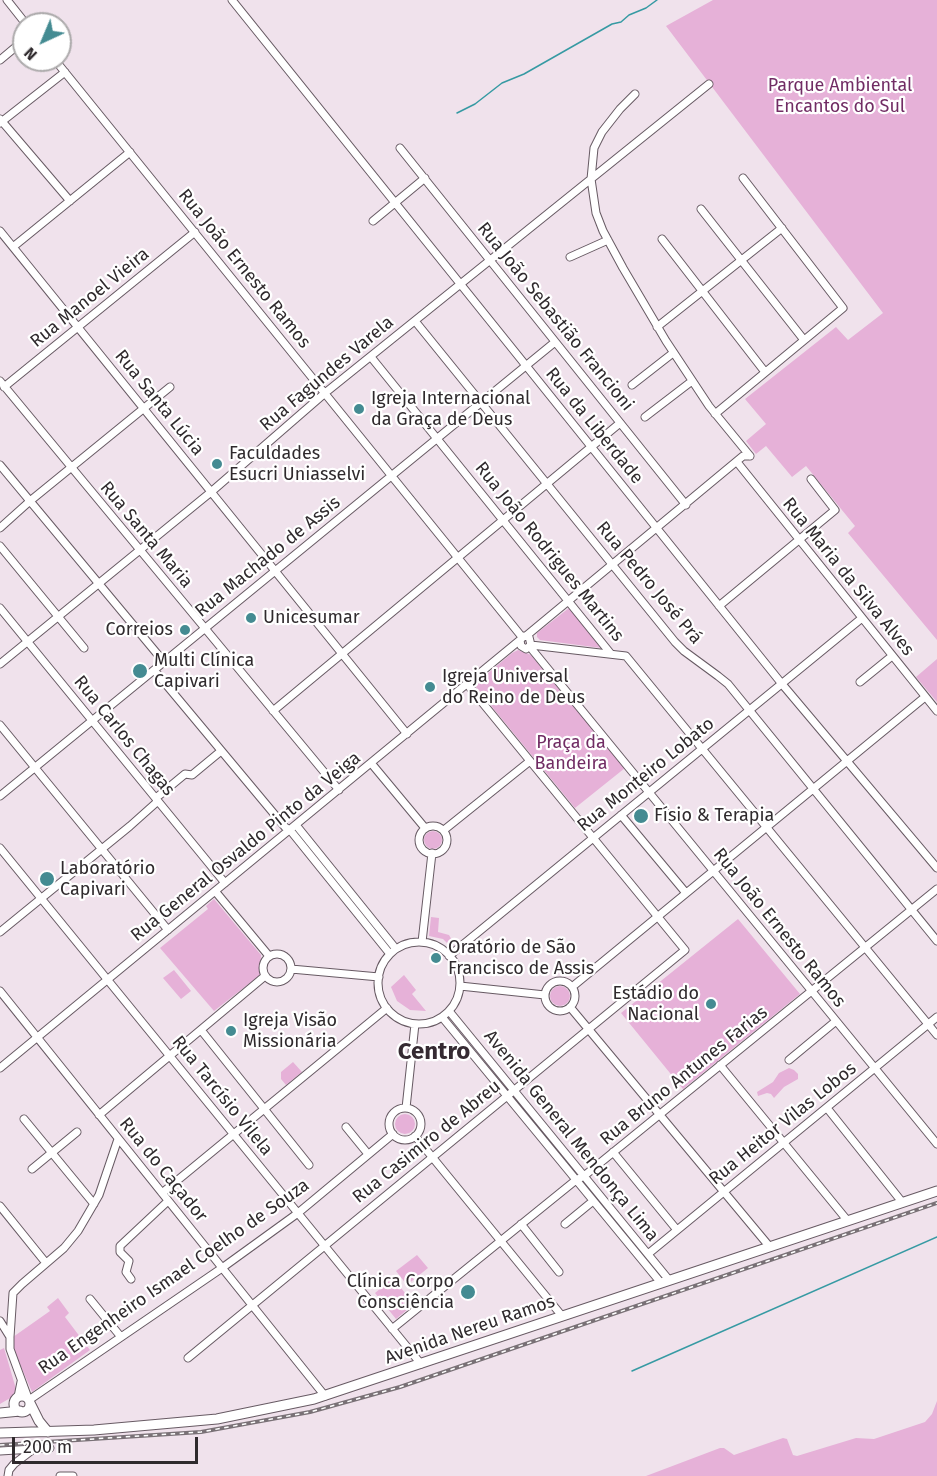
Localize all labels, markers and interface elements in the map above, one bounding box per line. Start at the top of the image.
north arrow [12,12,72,72]
text: N [20,43,41,64]
park label: Parque Ambiental Encantos do Sul [768,75,912,118]
street label: Rua João Ernesto Ramos [173,185,315,353]
street label: Rua João Sebastião Francioni [472,218,638,416]
street label: Rua Manoel Vieira [26,243,154,353]
street label: Rua Fagundes Varela [256,312,398,436]
street label: Rua Santa Lúcia [110,346,208,460]
street label: Rua da Liberdade [541,364,647,488]
place label: Igreja Internacional da Graça de Deus [371,388,530,430]
marker: Igreja Internacional da Graça de Deus [352,402,366,416]
place label: Faculdades Esucri Uniasselvi [229,443,365,486]
marker: Faculdades Esucri Uniasselvi [210,457,224,471]
street label: Rua João Rodrigues Martins [470,458,628,646]
street label: Rua Santa Maria [95,477,197,593]
street label: Rua Machado de Assis [191,492,345,622]
street label: Rua Maria da Silva Alves [778,494,918,660]
street label: Rua Pedro José Prá [591,517,707,649]
place label: Unicesumar [263,607,360,629]
marker: Unicesumar [244,611,258,625]
place label: Correios [106,619,173,641]
marker: Correios [178,623,192,637]
place label: Multi Clínica Capivari [154,650,254,692]
marker: Multi Clínica Capivari [131,662,149,680]
place label: Igreja Universal do Reino de Deus [442,666,585,708]
street label: Rua Carlos Chagas [69,671,179,801]
marker: Igreja Universal do Reino de Deus [423,680,437,694]
street label: Rua Monteiro Lobato [573,713,719,837]
park label: Praça da Bandeira [534,732,608,774]
street label: Rua General Osvaldo Pinto da Veiga [127,747,365,947]
place label: Físio & Terapia [654,805,774,827]
marker: Físio & Terapia [632,807,650,825]
street label: Rua João Ernesto Ramos [708,844,850,1012]
place label: Laboratório Capivari [60,858,155,900]
marker: Laboratório Capivari [38,870,56,888]
place label: Oratório de São Francisco de Assis [448,937,594,980]
marker: Oratório de São Francisco de Assis [429,951,443,965]
place label: Estádio do Nacional [612,983,699,1026]
marker: Estádio do Nacional [704,997,718,1011]
street label: Rua Bruno Antunes Farias [596,1002,772,1150]
place label: Igreja Visão Missionária [243,1010,337,1052]
marker: Igreja Visão Missionária [224,1024,238,1038]
street label: Avenida General Mendonça Lima [479,1026,663,1246]
street label: Rua Tarcísio Vilela [167,1032,277,1160]
district label: Centro [398,1038,470,1066]
street label: Rua Heitor Vilas Lobos [705,1058,861,1190]
street label: Rua Casimiro de Abreu [349,1076,505,1208]
street label: Rua do Caçador [114,1113,212,1227]
street label: Rua Engenheiro Ismael Coelho de Souza [34,1175,314,1379]
place label: Clínica Corpo Consciência [347,1271,454,1314]
marker: Clínica Corpo Consciência [459,1283,477,1301]
street label: Avenida Nereu Ramos [382,1291,558,1369]
scale bar [15,1425,201,1463]
text: 200 m [23,1436,72,1458]

